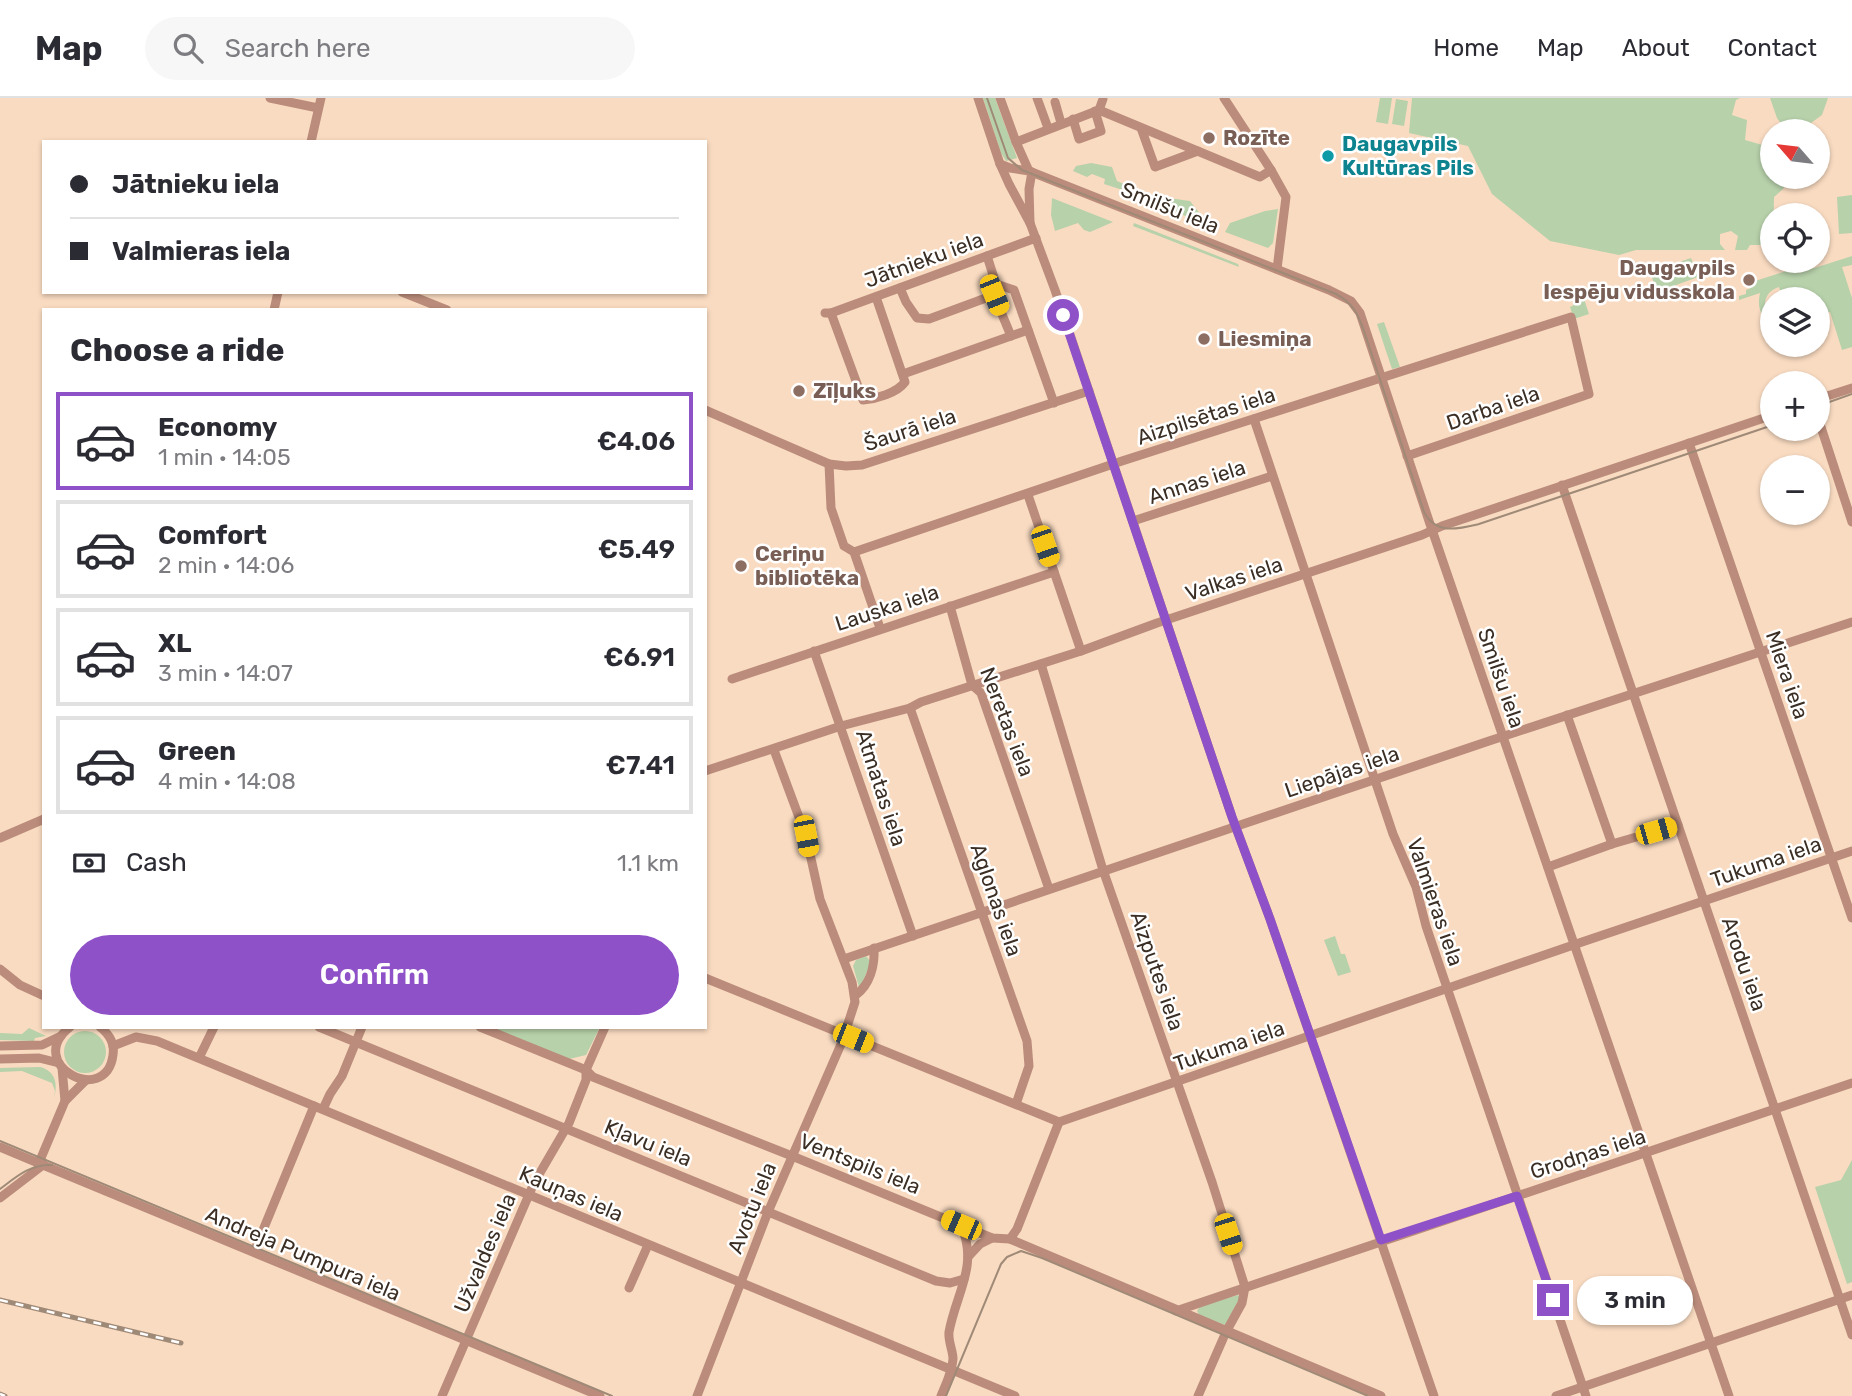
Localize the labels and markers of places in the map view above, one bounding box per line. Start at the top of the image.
place label: Rozīte [1223,125,1290,150]
marker: Rozīte [1201,130,1217,146]
place label: Daugavpils Kultūras Pils [1342,131,1474,180]
marker: Daugavpils Kultūras Pils [1320,148,1336,164]
place label: Daugavpils Iespēju vidusskola [1543,255,1735,304]
marker: Daugavpils Iespēju vidusskola [1741,272,1757,288]
place label: Liesmiņa [1218,326,1312,351]
marker: Liesmiņa [1196,331,1212,347]
place label: Zīļuks [813,378,876,403]
marker: Zīļuks [791,383,807,399]
place label: Ceriņu bibliotēka [755,541,859,590]
marker: Ceriņu bibliotēka [733,558,749,574]

